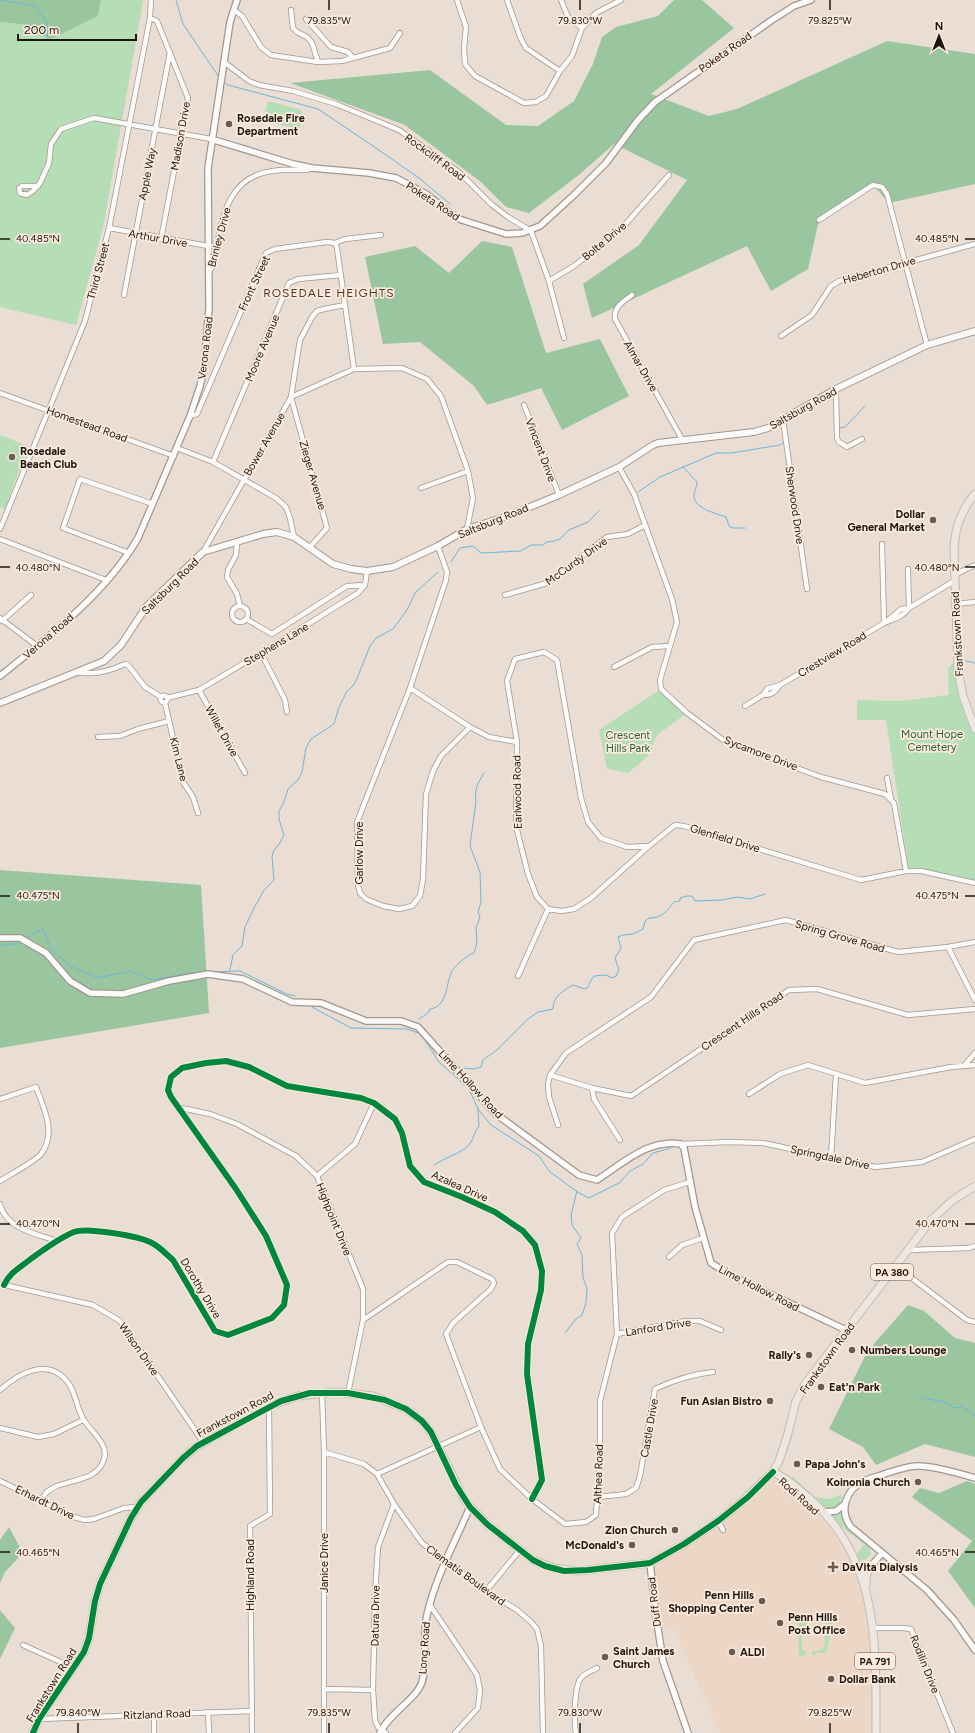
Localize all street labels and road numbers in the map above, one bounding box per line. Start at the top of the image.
street label: Poketa Road [696,29,754,75]
street label: Madison Drive [168,101,193,172]
street label: Rockcliff Road [402,131,467,184]
street label: Apple Way [136,147,159,201]
street label: Poketa Road [403,179,462,224]
street label: Brinley Drive [205,206,234,268]
street label: Bolte Drive [580,219,629,264]
street label: Arthur Drive [127,227,188,250]
street label: Third Street [85,241,112,301]
street label: Front Street [236,253,273,313]
street label: Heberton Drive [841,254,917,287]
street label: Moore Avenue [242,313,282,384]
street label: Verona Road [195,316,216,380]
street label: Almar Drive [621,338,660,394]
street label: Saltsburg Road [767,385,839,432]
street label: Homestead Road [44,404,129,445]
street label: Bower Avenue [241,410,288,478]
street label: Vincent Drive [523,417,559,484]
street label: Zieger Avenue [296,439,329,511]
street label: Sherwood Drive [783,465,806,545]
street label: Saltsburg Road [456,501,530,542]
street label: McCurdy Drive [543,535,610,588]
street label: Saltsburg Road [139,555,201,617]
street label: Frankstown Road [949,591,966,677]
street label: Verona Road [20,611,76,662]
street label: Stephens Lane [242,620,311,669]
street label: Crestview Road [796,629,869,680]
street label: Willet Drive [202,703,241,759]
street label: Sycamore Drive [722,733,799,773]
street label: Kim Lane [167,736,190,782]
street label: Earlwood Road [510,755,525,829]
street label: Garlow Drive [353,821,366,885]
street label: Glenfield Drive [688,822,761,855]
street label: Spring Grove Road [793,917,886,956]
street label: Crescent Hills Road [699,989,786,1054]
street label: Lime Hollow Road [436,1047,506,1121]
street label: Springdale Drive [789,1143,871,1172]
street label: Azalea Drive [429,1168,490,1205]
street label: Highpoint Drive [313,1181,354,1257]
street label: Dorothy Drive [177,1256,224,1321]
street label: Lime Hollow Road [716,1263,801,1314]
road number: PA 380 [871,1264,913,1280]
street label: Lanford Drive [624,1316,692,1339]
street label: Wilson Drive [116,1320,162,1378]
street label: Frankstown Road [797,1320,858,1396]
street label: Frankstown Road [195,1389,276,1440]
street label: Castle Drive [638,1398,661,1458]
street label: Althea Road [591,1444,606,1504]
street label: Rodi Road [776,1475,822,1518]
street label: Erhardt Drive [13,1482,77,1522]
street label: Janice Drive [318,1533,331,1593]
street label: Highland Road [244,1539,257,1611]
street label: Clematis Boulevard [424,1542,508,1609]
street label: Duff Road [645,1576,664,1627]
street label: Datura Drive [368,1585,383,1647]
street label: Long Road [416,1621,433,1675]
street label: Rodilin Drive [907,1633,942,1695]
street label: Frankstown Road [23,1646,79,1725]
road number: PA 791 [855,1653,895,1669]
street label: Ritzland Road [123,1707,191,1722]

